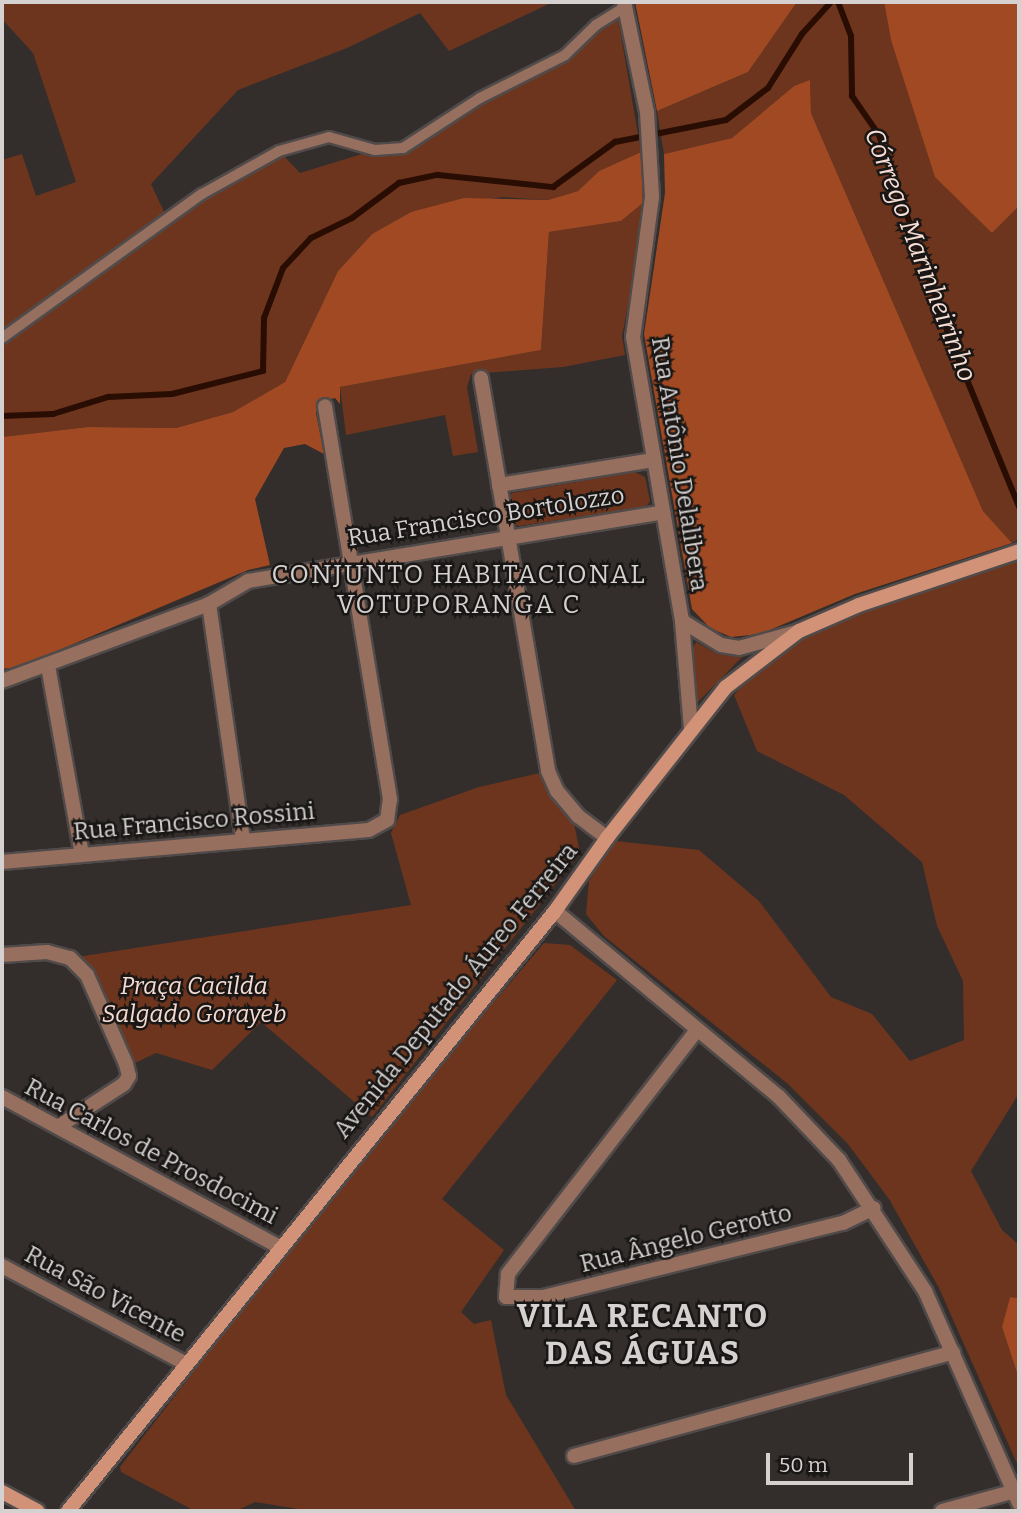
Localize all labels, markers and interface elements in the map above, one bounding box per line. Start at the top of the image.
water label: Córrego Marinheirinho [857,124,983,386]
street label: Rua Antônio Delalibera [645,335,713,593]
street label: Rua Francisco Bortolozzo [346,481,626,553]
district label: CONJUNTO HABITACIONAL VOTUPORANGA C [274,559,644,620]
street label: Rua Francisco Rossini [72,797,316,847]
street label: Avenida Deputado Áureo Ferreira [328,838,584,1144]
park label: Praça Cacilda Salgado Gorayeb [102,973,286,1029]
street label: Rua Carlos de Prosdocimi [20,1073,282,1231]
street label: Rua Ângelo Gerotto [577,1199,795,1279]
street label: Rua São Vicente [20,1240,190,1350]
district label: VILA RECANTO DAS ÁGUAS [518,1298,768,1373]
scale bar [769,1440,916,1484]
text: 50 m [779,1452,828,1478]

